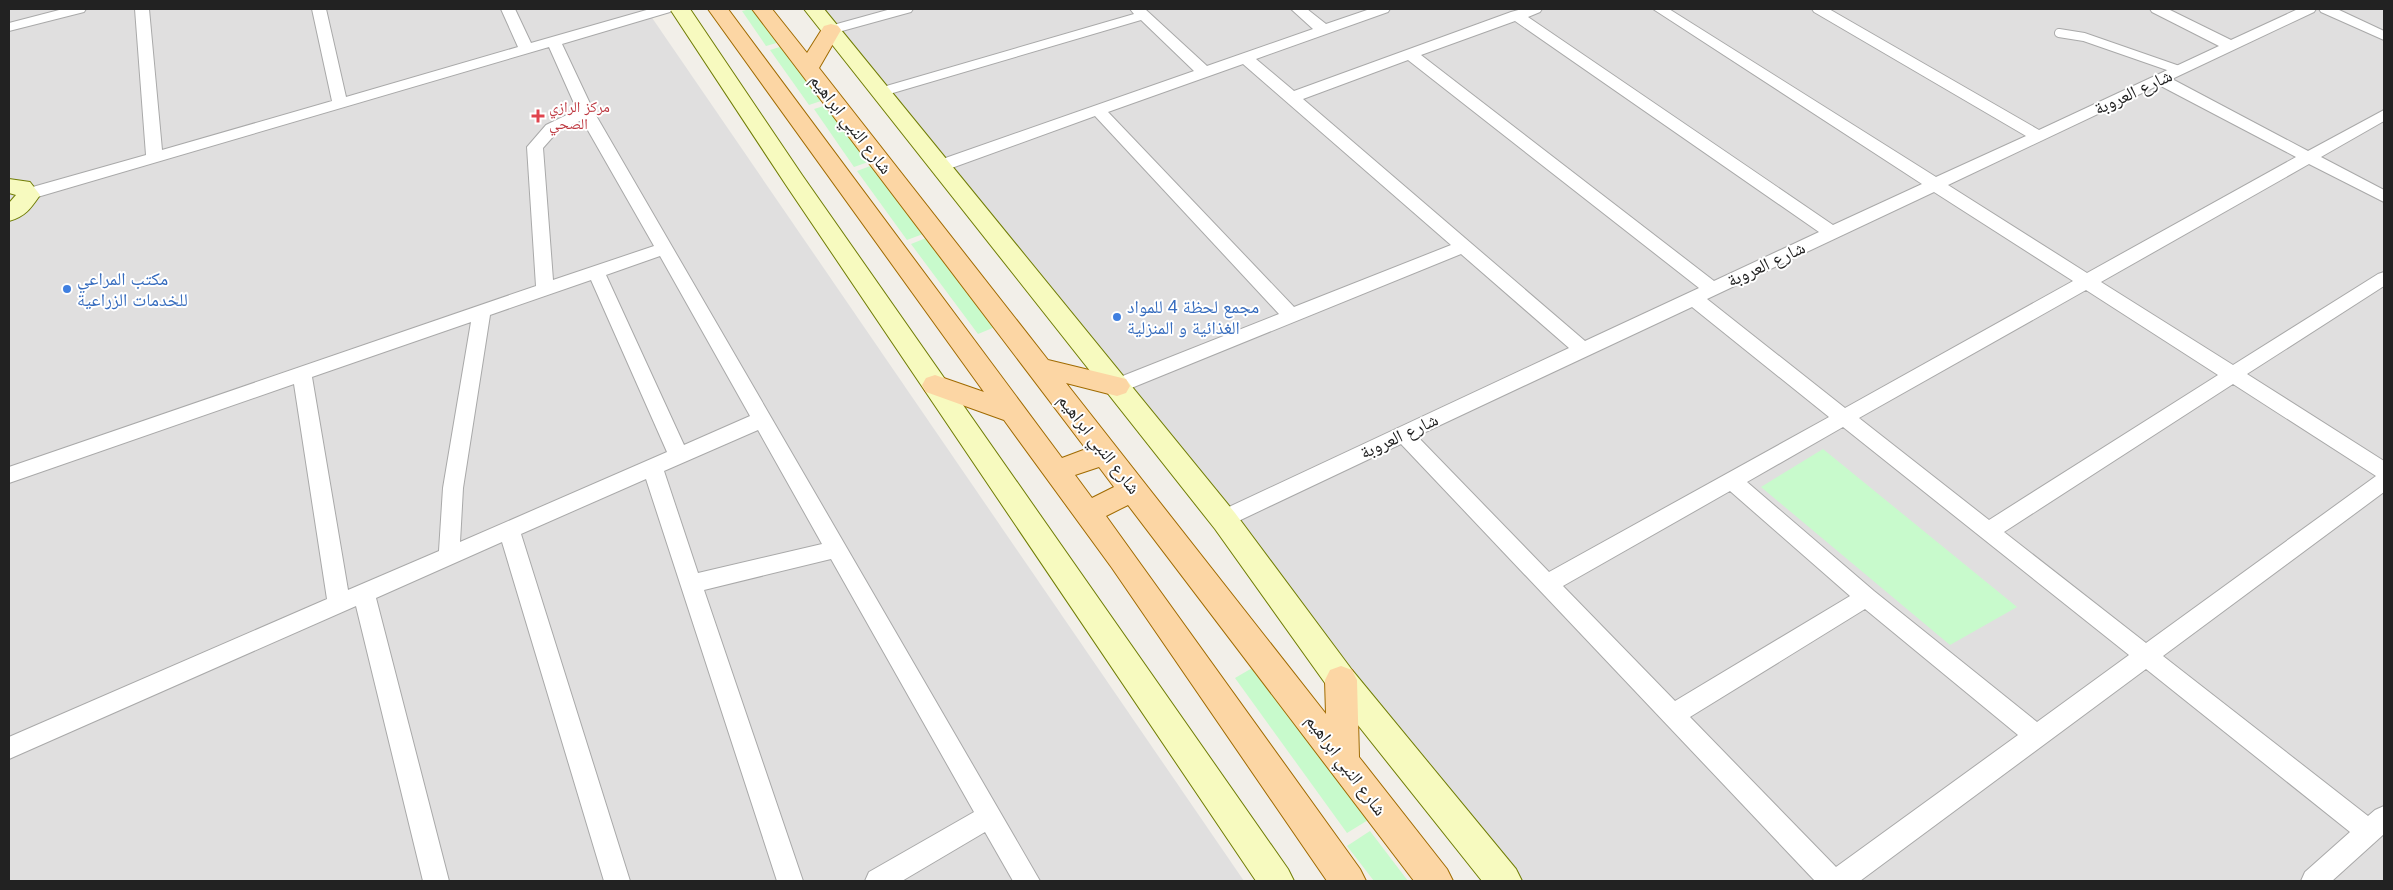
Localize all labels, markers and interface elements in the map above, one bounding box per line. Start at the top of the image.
street label: شارع العروبة [2091,65,2176,120]
street label: شارع النبي ابراهيم [802,70,896,181]
place label: مركز الرازي الصحي [549,98,610,136]
marker: مركز الرازي الصحي [531,109,545,123]
street label: شارع العروبة [1724,237,1809,292]
place label: مكتب المراعي للخدمات الزراعية [77,269,188,310]
marker: مكتب المراعي للخدمات الزراعية [61,283,73,295]
place label: مجمع لحظة 4 للمواد الغذائية و المنزلية [1127,297,1259,338]
marker: مجمع لحظة 4 للمواد الغذائية و المنزلية [1111,311,1123,323]
street label: شارع النبي ابراهيم [1050,390,1144,501]
street label: شارع العروبة [1357,409,1442,464]
street label: شارع النبي ابراهيم [1298,711,1390,822]

